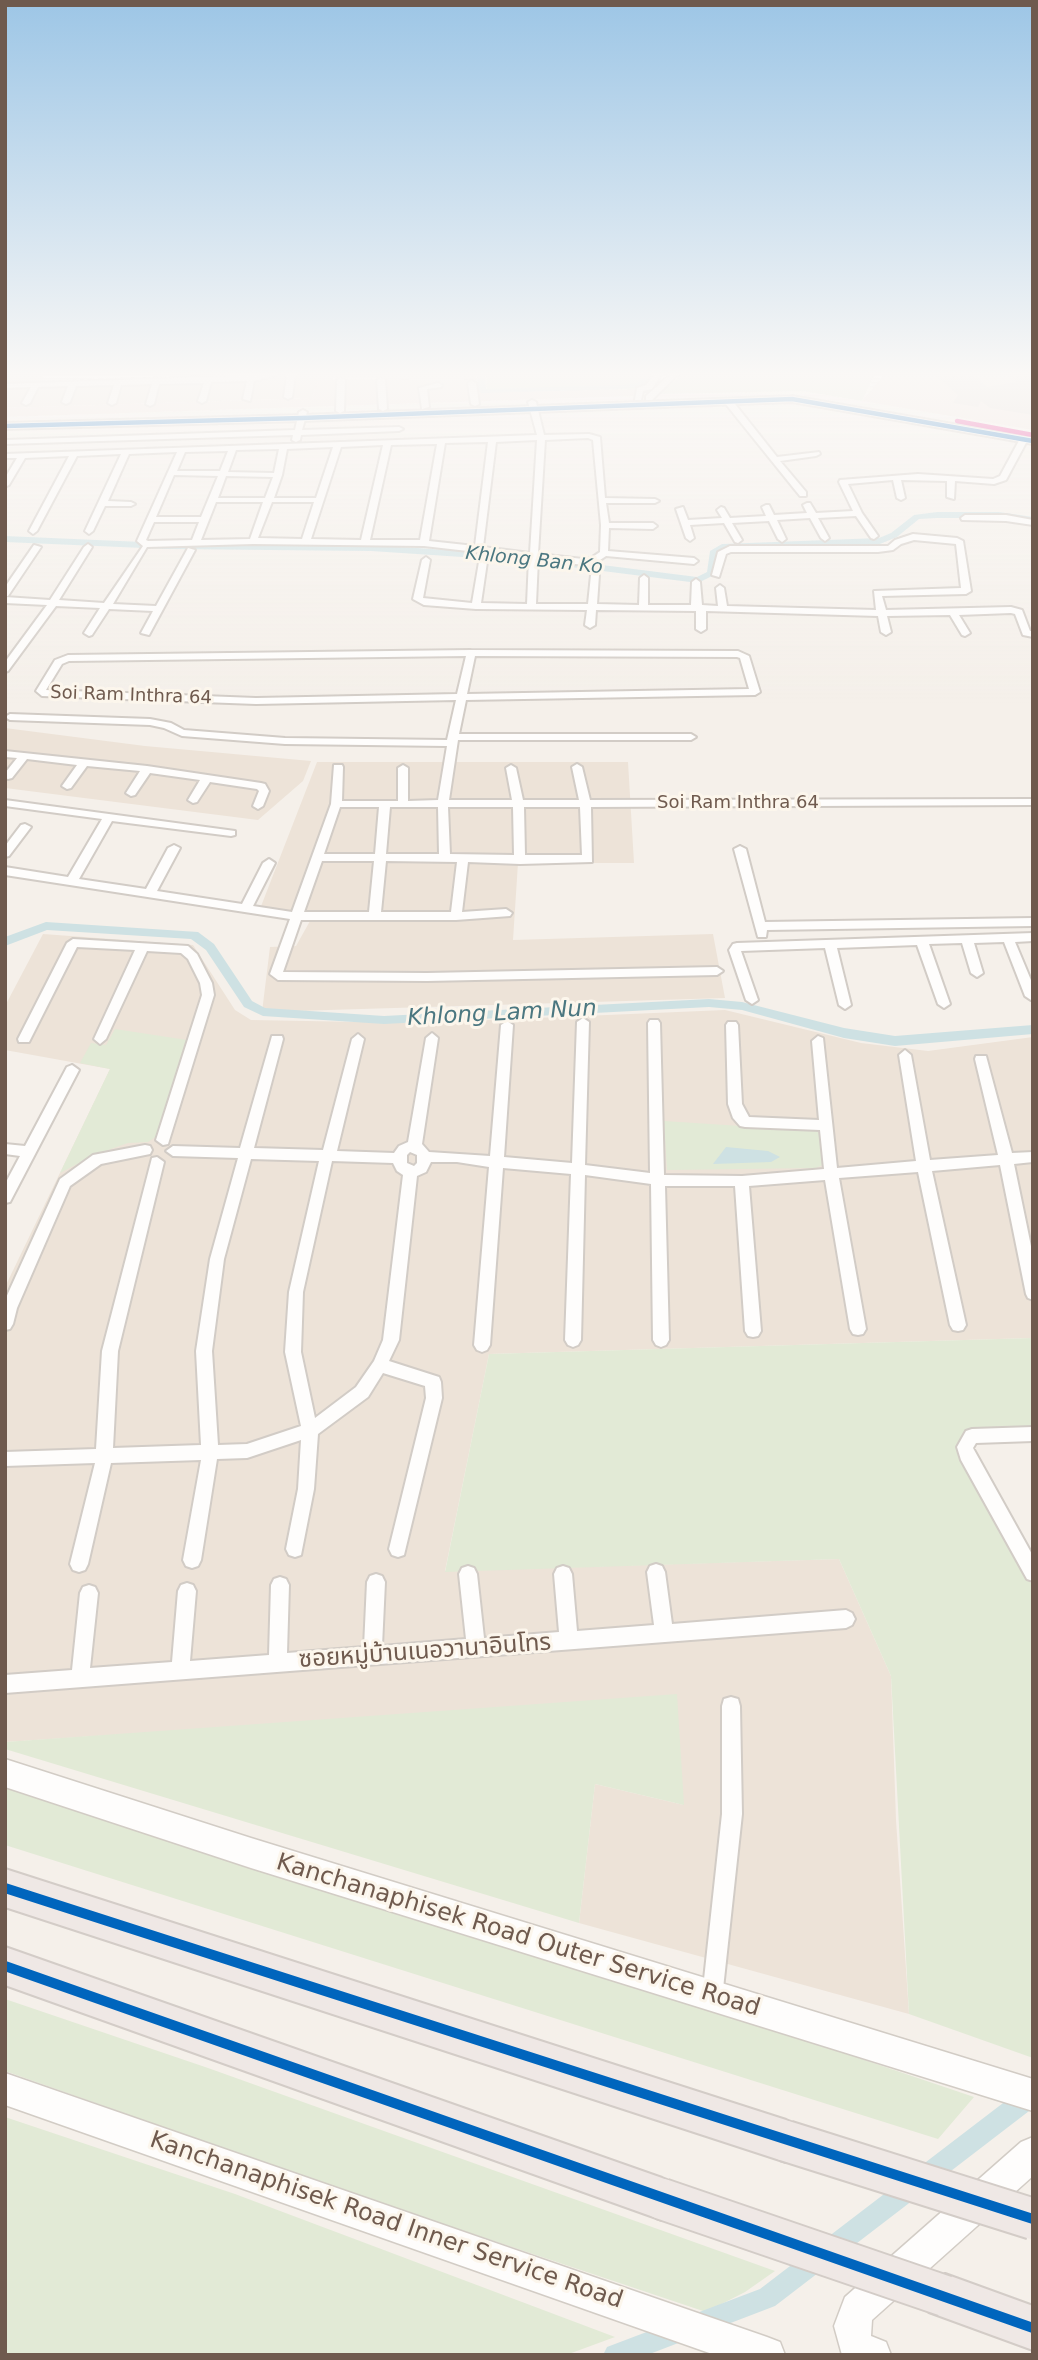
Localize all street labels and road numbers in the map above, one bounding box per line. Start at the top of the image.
street label: Soi Ram Inthra 64 [50,682,212,710]
street label: Soi Ram Inthra 64 [657,792,819,814]
street label: ซอยหมู่บ้านเนอวานาอินโทร [298,1629,552,1675]
street label: Kanchanaphisek Road Outer Service Road [273,1849,763,2023]
street label: Kanchanaphisek Road Inner Service Road [146,2126,626,2316]

